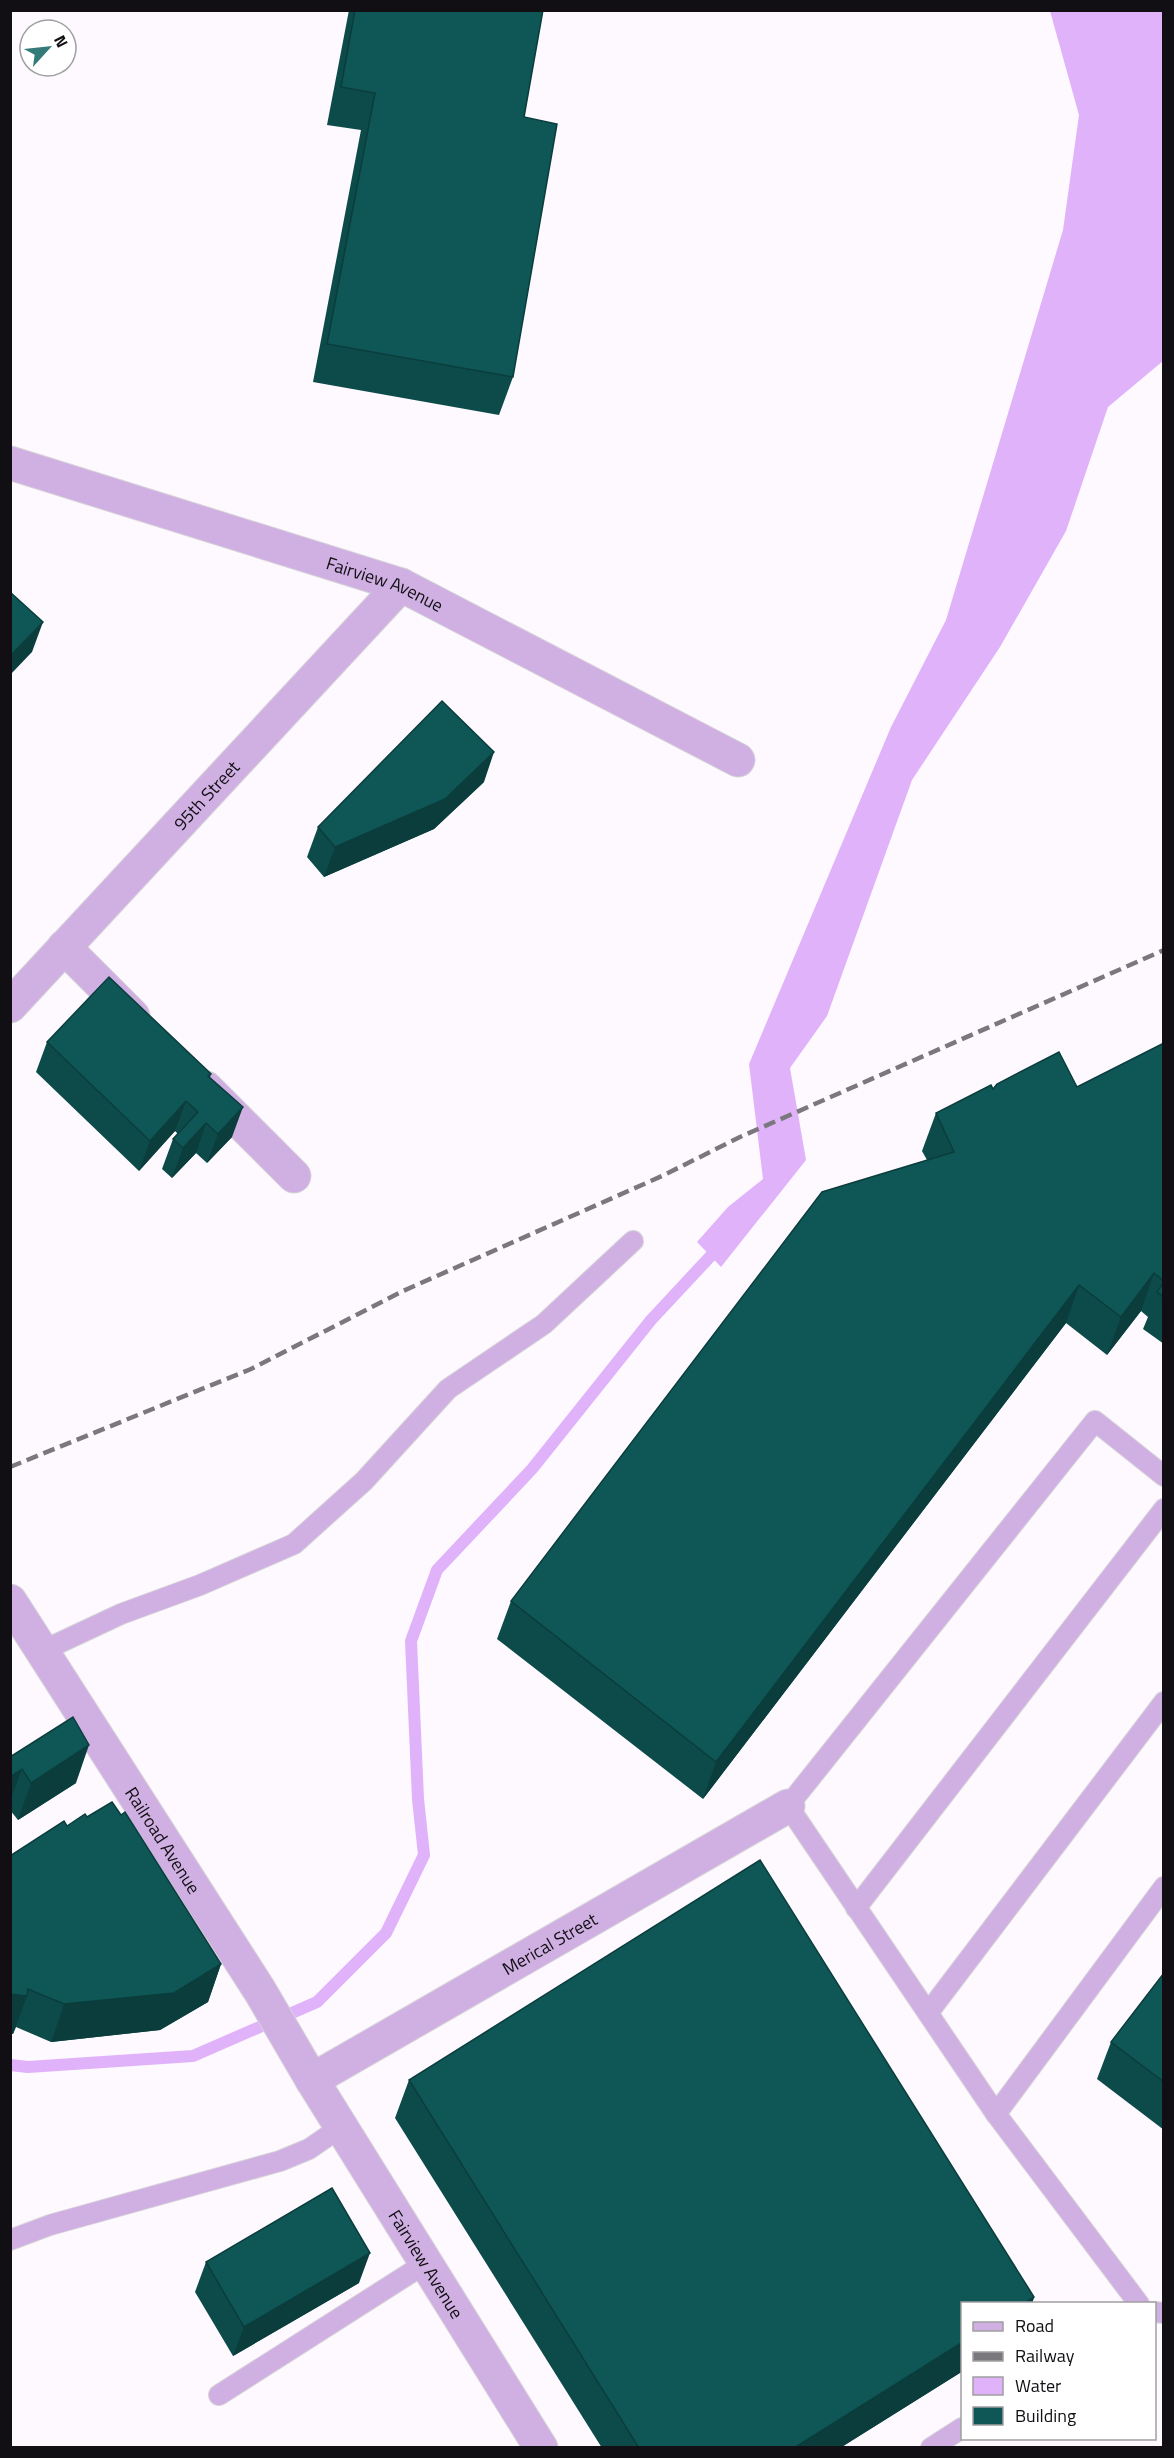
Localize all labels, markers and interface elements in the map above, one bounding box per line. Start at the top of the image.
north arrow [18,18,78,78]
text: N [48,31,75,52]
street label: Fairview Avenue [323,549,448,618]
street label: 95th Street [167,754,246,836]
street label: Railroad Avenue [119,1781,208,1899]
street label: Merical Street [497,1905,603,1981]
street label: Fairview Avenue [382,2204,471,2324]
legend [961,2302,1156,2440]
text: Road [1015,2312,1054,2339]
text: Railway [1015,2342,1075,2369]
text: Water [1015,2372,1061,2399]
text: Building [1015,2402,1076,2429]

